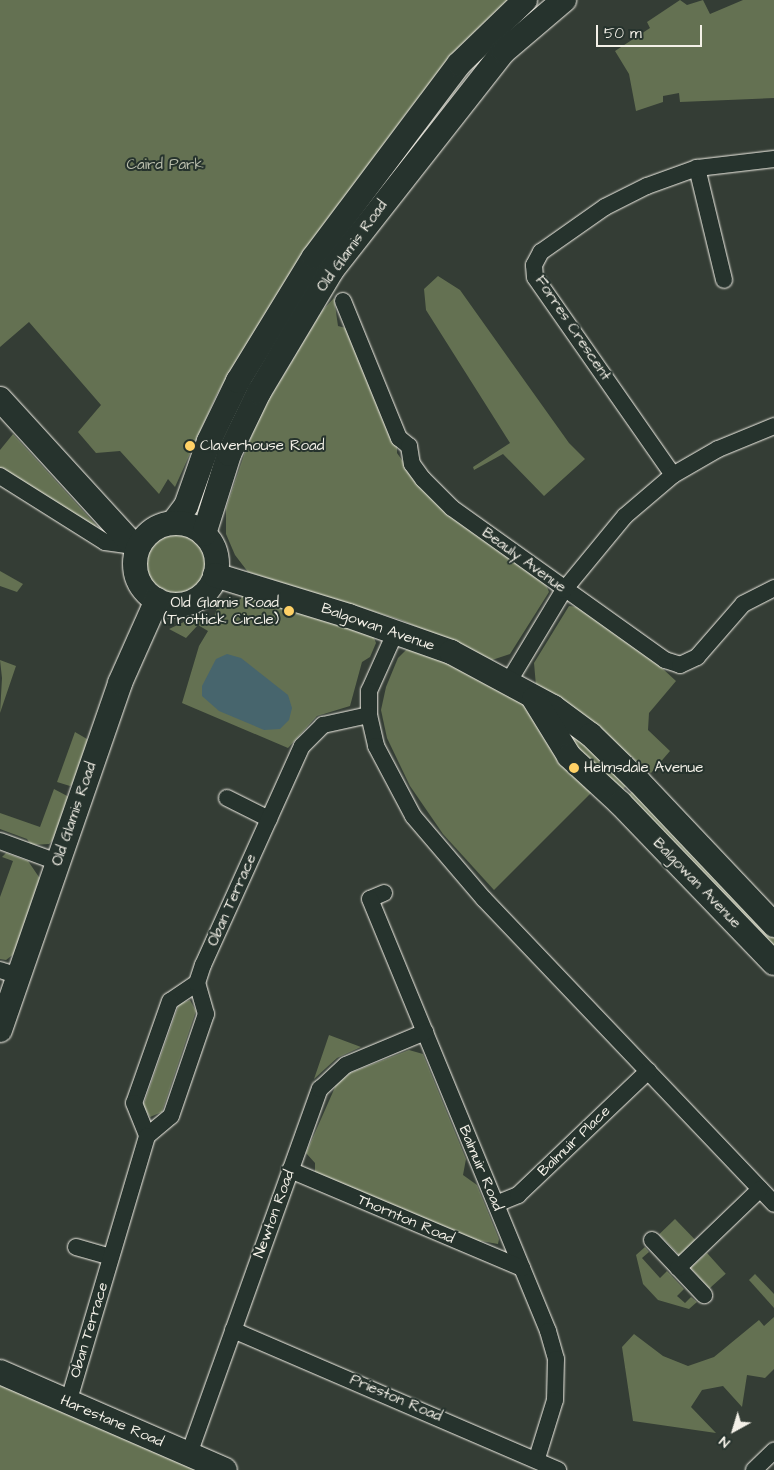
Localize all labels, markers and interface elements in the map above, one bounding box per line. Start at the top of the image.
scale bar [599,15,705,47]
text: 50 m [604,23,642,44]
park label: Caird Park [126,156,204,174]
street label: Old Glamis Road [313,197,391,295]
street label: Forres Crescent [531,272,615,384]
place label: Claverhouse Road [200,437,324,455]
marker: Claverhouse Road [184,440,196,452]
street label: Beauly Avenue [479,524,569,596]
place label: Old Glamis Road (Trottick Circle) [163,593,279,628]
street label: Balgowan Avenue [319,599,437,655]
marker: Old Glamis Road (Trottick Circle) [283,605,295,617]
place label: Helmsdale Avenue [584,759,703,777]
street label: Old Glamis Road [48,760,100,868]
marker: Helmsdale Avenue [568,762,580,774]
street label: Balgowan Avenue [649,834,745,932]
street label: Oban Terrace [204,851,260,949]
street label: Balmuir Place [534,1102,614,1180]
street label: Balmuir Road [455,1123,507,1213]
street label: Newton Road [250,1168,298,1260]
street label: Thornton Road [355,1191,457,1247]
street label: Oban Terrace [66,1280,112,1380]
street label: Prieston Road [347,1371,445,1425]
street label: Harestane Road [58,1391,166,1451]
north arrow [709,1405,759,1455]
text: N [715,1431,734,1452]

